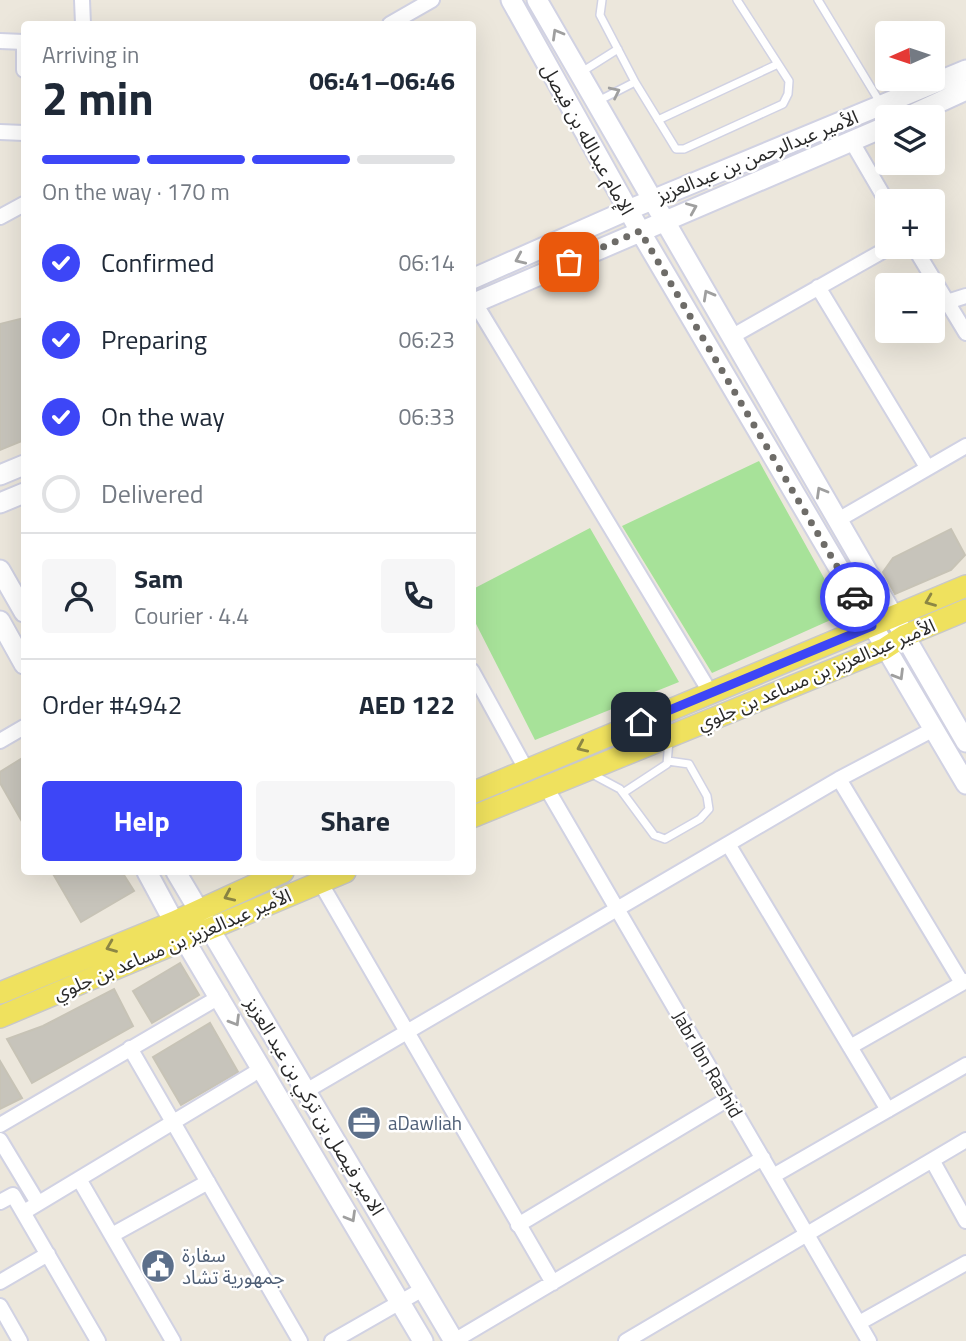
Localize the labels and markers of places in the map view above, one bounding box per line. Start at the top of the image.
pin [539,232,599,292]
pin [611,692,671,752]
office icon: aDawliah [345,1104,383,1142]
place label: aDawliah [388,1108,462,1137]
place label: سفارة جمهورية تشاد [182,1240,285,1291]
public building icon: سفارة جمهورية تشاد [139,1247,177,1285]

